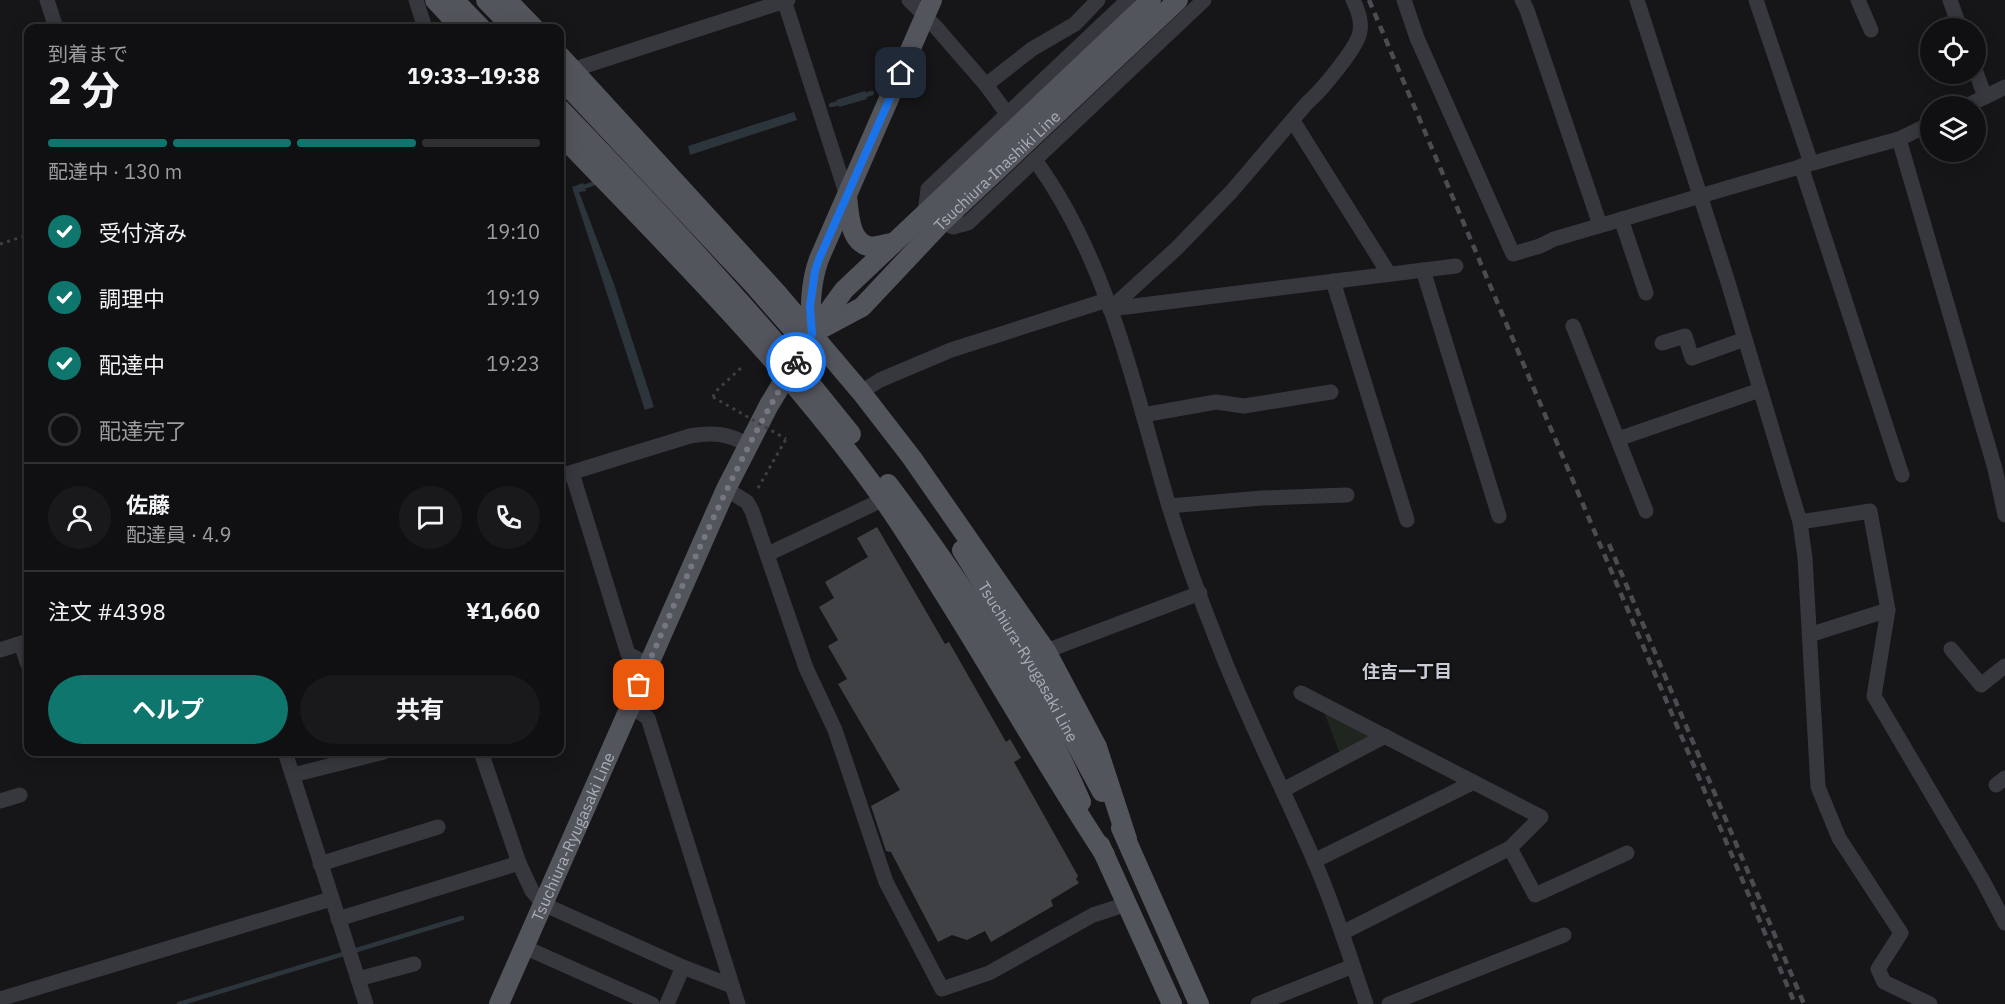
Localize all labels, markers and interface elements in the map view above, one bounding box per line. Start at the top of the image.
map controls [1920,18,1986,162]
button: locate [1920,18,1986,84]
text: 到着まで [48,40,128,67]
pin [875,47,926,98]
icon: home [884,56,917,89]
text: 19:33–19:38 [407,61,540,90]
text: 2 分 [48,64,120,115]
button: layers [1920,96,1986,162]
street label: Tsuchiura-Inashiki Line [929,106,1064,235]
text: 配達中 · 130 m [48,158,182,185]
icon: check [48,215,81,248]
text: 受付済み [99,218,187,247]
text: 19:10 [486,218,540,245]
icon: check [48,281,81,314]
text: 調理中 [99,284,165,313]
text: 19:19 [486,284,540,311]
courier [766,332,826,392]
icon: bike [780,346,813,379]
icon: check [48,347,81,380]
text: 配達中 [99,350,165,379]
text: 19:23 [486,350,540,377]
text: 配達完了 [99,416,187,445]
button: person [48,486,111,549]
button: chat [399,486,462,549]
button: phone [477,486,540,549]
text: 佐藤 [126,490,170,519]
text: 配達員 · 4.9 [126,521,231,548]
street label: Tsuchiura-Ryugasaki Line [974,578,1083,746]
text: ¥1,660 [466,596,540,625]
text: 注文 #4398 [48,597,166,626]
pin [613,659,664,710]
district label: 住吉一丁目 [1362,660,1452,683]
icon: bag [622,668,655,701]
button: ヘルプ [48,675,288,744]
button: 共有 [300,675,540,744]
street label: Tsuchiura-Ryugasaki Line [527,749,619,924]

